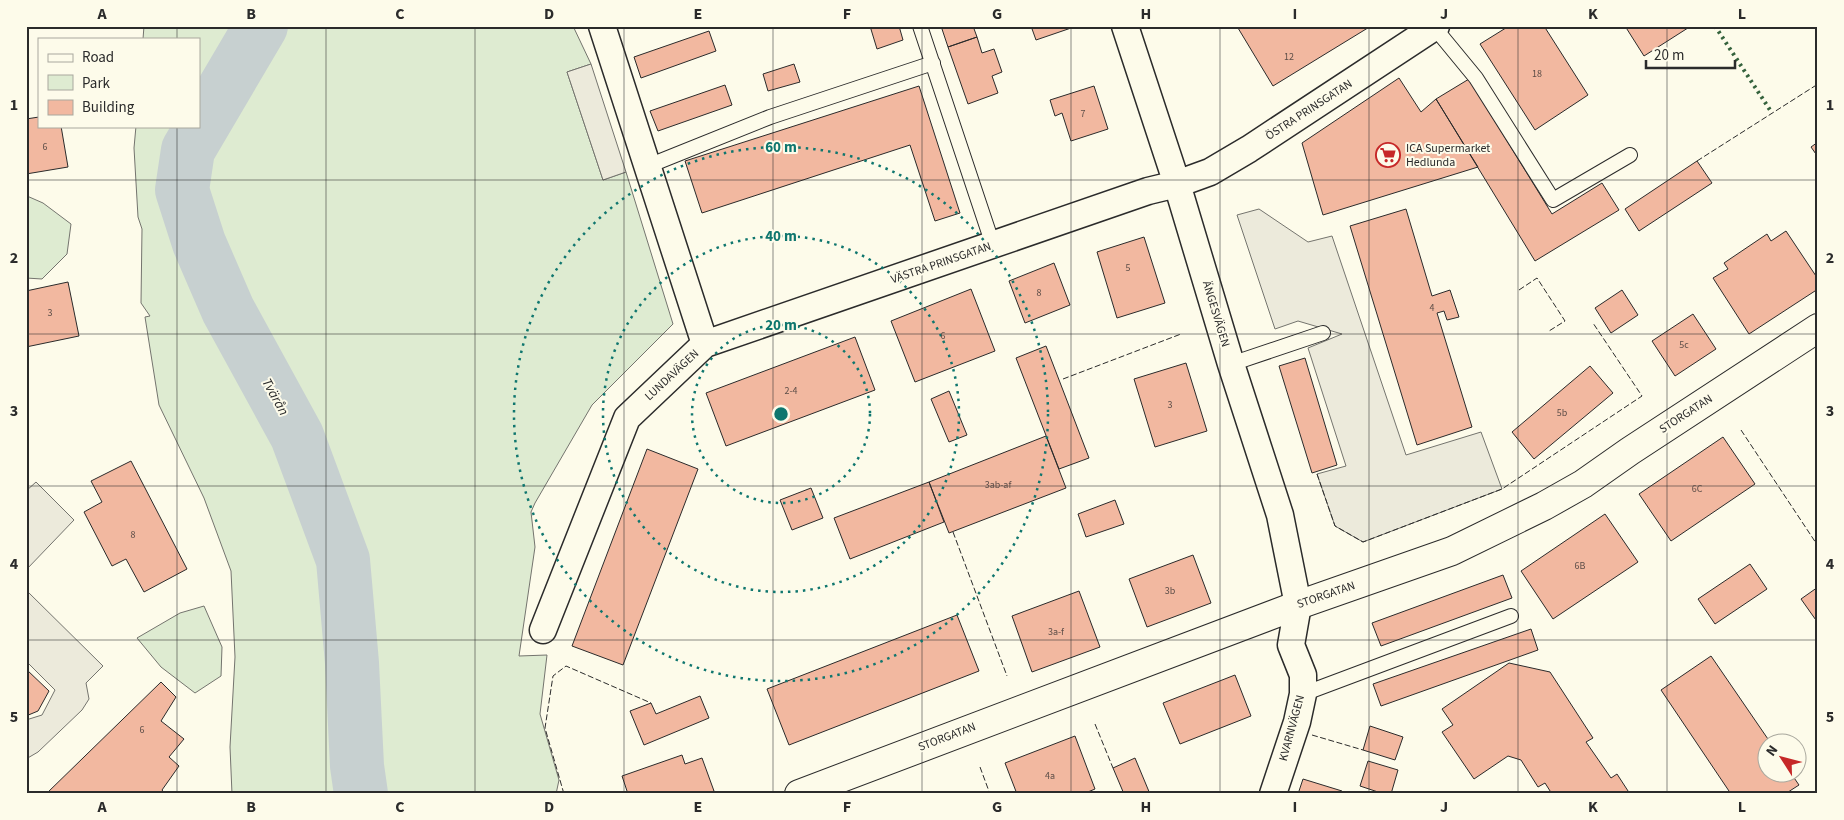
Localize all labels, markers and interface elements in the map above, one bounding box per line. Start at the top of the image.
text: A [96,3,107,25]
text: B [246,3,256,25]
text: C [395,3,405,25]
text: D [544,3,554,25]
text: E [694,3,702,25]
text: F [843,3,851,25]
text: G [992,3,1002,25]
text: H [1141,3,1151,25]
text: I [1293,3,1297,25]
text: J [1440,3,1448,25]
text: K [1588,3,1598,25]
text: L [1738,3,1746,25]
legend [38,38,200,128]
scale bar [1646,38,1735,70]
text: 20 m [1654,45,1684,66]
text: Road [82,47,114,68]
house number: 12 [1284,50,1294,64]
house number: 18 [1532,67,1542,81]
text: Park [82,73,111,94]
street label: ÖSTRA PRINSGATAN [1262,75,1356,145]
text: 1 [10,94,18,116]
text: 1 [1826,94,1834,116]
text: Building [82,97,135,118]
house number: 7 [1081,107,1086,121]
text: 60 m [765,137,797,158]
house number: 6 [43,140,48,154]
place label: ICA Supermarket Hedlunda [1406,140,1490,171]
supermarket icon: ICA Supermarket Hedlunda [1375,142,1401,168]
text: 40 m [765,226,797,247]
street label: VÄSTRA PRINSGATAN [888,238,994,288]
text: 2 [10,247,18,269]
text: 2 [1826,247,1834,269]
house number: 5 [1126,261,1131,275]
street label: ÄNGESVÄGEN [1198,279,1234,349]
house number: 8 [1037,286,1042,300]
house number: 4 [1430,301,1435,315]
house number: 3 [48,306,53,320]
text: 20 m [765,315,797,336]
house number: 6 [941,329,946,343]
house number: 5c [1679,338,1689,352]
street label: LUNDAVÄGEN [641,345,703,405]
water label: Tvärån [257,375,293,419]
house number: 2-4 [784,384,798,398]
street label: STORGATAN [1656,390,1716,438]
house number: 3 [1168,398,1173,412]
text: 3 [10,400,18,422]
text: 3 [1826,400,1834,422]
centre of rings [772,405,790,423]
house number: 5b [1557,406,1568,420]
house number: 3ab-af [985,478,1012,492]
house number: 6C [1692,482,1703,496]
house number: 8 [131,528,136,542]
text: 4 [10,553,19,575]
text: 4 [1826,553,1835,575]
house number: 6B [1575,559,1586,573]
street label: STORGATAN [1295,577,1357,613]
house number: 3b [1165,584,1176,598]
house number: 3a-f [1048,625,1065,639]
street label: KVARNVÄGEN [1275,693,1309,763]
text: 5 [10,706,18,728]
text: 5 [1826,706,1834,728]
street label: STORGATAN [916,718,978,756]
house number: 6 [140,723,145,737]
north arrow [1756,732,1806,782]
text: N [1761,741,1783,761]
house number: 4a [1045,769,1055,783]
text: A [96,796,107,818]
text: B [246,796,256,818]
text: C [395,796,405,818]
text: D [544,796,554,818]
text: E [694,796,702,818]
text: F [843,796,851,818]
text: G [992,796,1002,818]
text: H [1141,796,1151,818]
text: I [1293,796,1297,818]
text: J [1440,796,1448,818]
text: K [1588,796,1598,818]
text: L [1738,796,1746,818]

